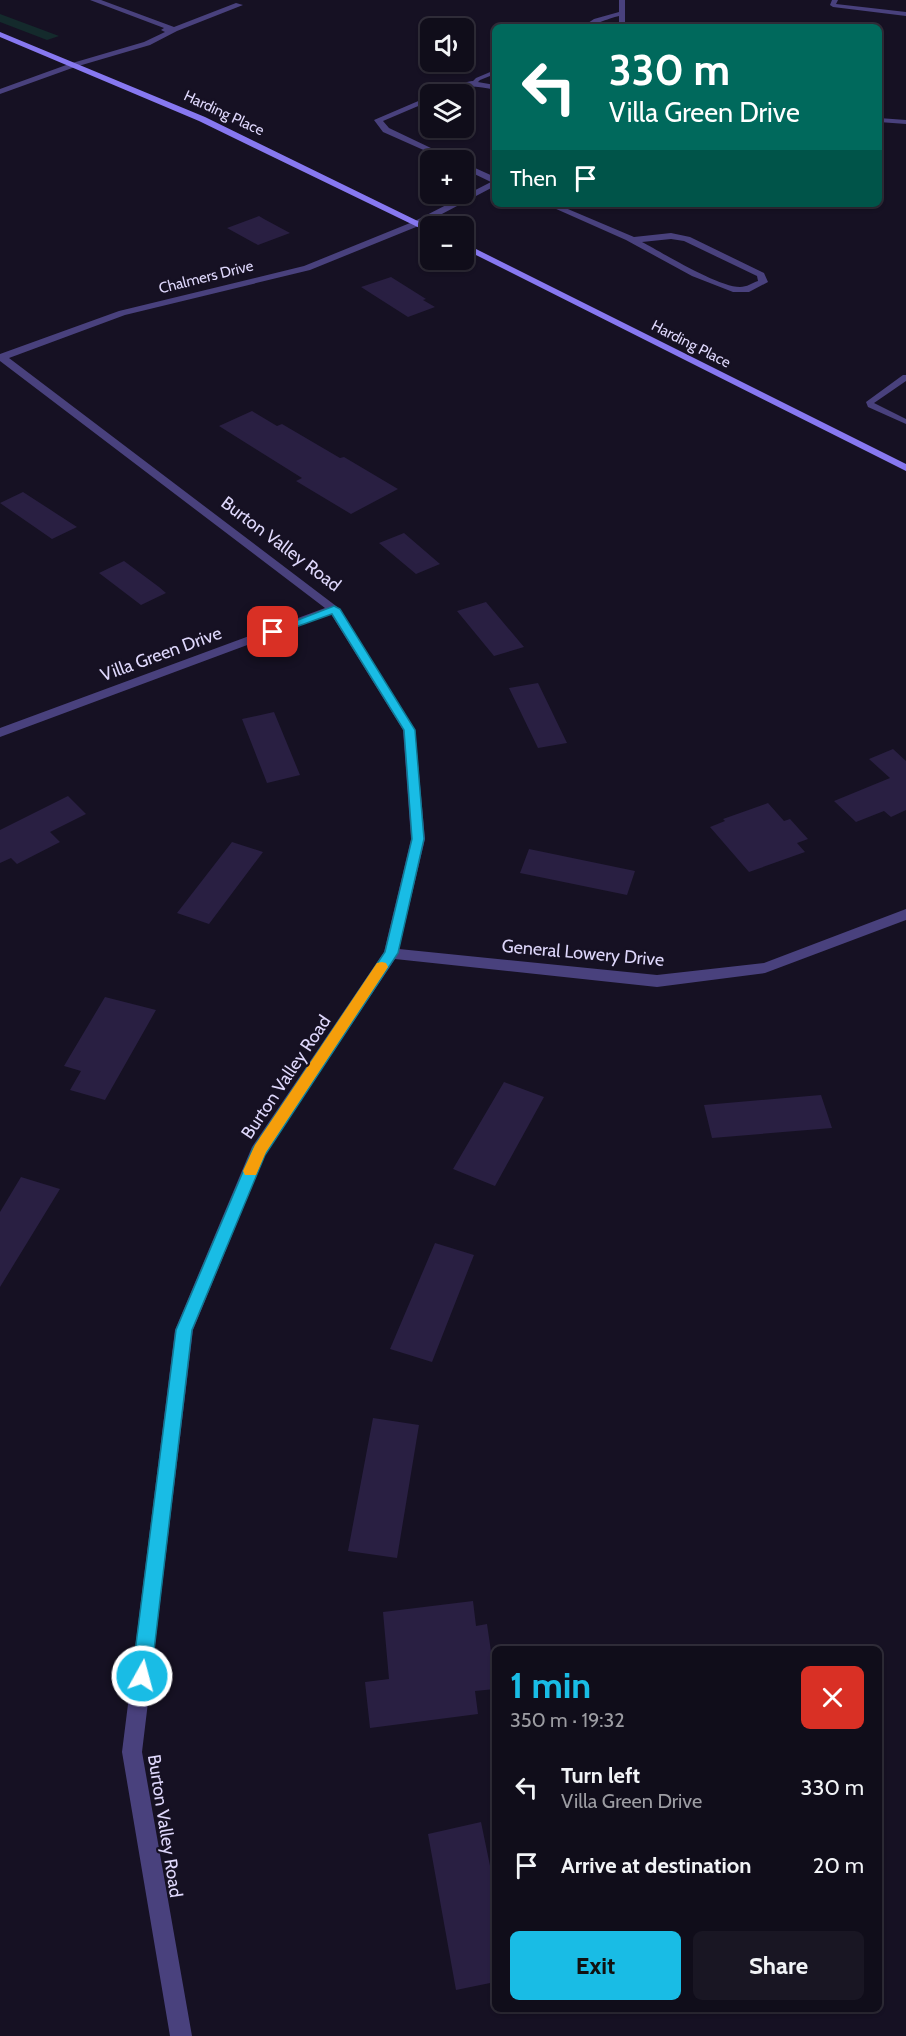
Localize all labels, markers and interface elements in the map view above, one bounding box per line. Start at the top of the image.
map controls [420,18,474,270]
button: sound [420,18,474,72]
text: 330 m [609,44,730,96]
icon: left [510,48,588,126]
button: layers [420,84,474,138]
street label: Harding Place [181,87,267,140]
text: Villa Green Drive [609,96,800,129]
button: + [420,150,474,204]
icon: arrive [569,162,602,195]
text: Then [510,165,557,192]
button: − [420,216,474,270]
street label: Chalmers Drive [157,256,256,297]
street label: Harding Place [648,316,734,372]
street label: Burton Valley Road [217,492,345,596]
pin [247,606,298,657]
icon: arrive [256,615,289,648]
street label: Villa Green Drive [98,622,224,686]
street label: General Lowery Drive [501,935,665,971]
street label: Burton Valley Road [237,1011,335,1143]
position arrow [110,1644,174,1708]
text: 1 min [510,1663,591,1707]
button: close [801,1666,864,1729]
text: 350 m · 19:32 [510,1708,625,1732]
street label: Burton Valley Road [143,1753,187,1899]
text: Turn left [561,1762,640,1789]
icon: left [510,1771,543,1804]
text: 330 m [801,1774,864,1801]
text: Villa Green Drive [561,1789,702,1813]
icon: arrive [510,1849,543,1882]
text: Arrive at destination [561,1852,751,1879]
text: 20 m [813,1852,864,1879]
button: Exit [510,1931,681,2000]
button: Share [693,1931,864,2000]

